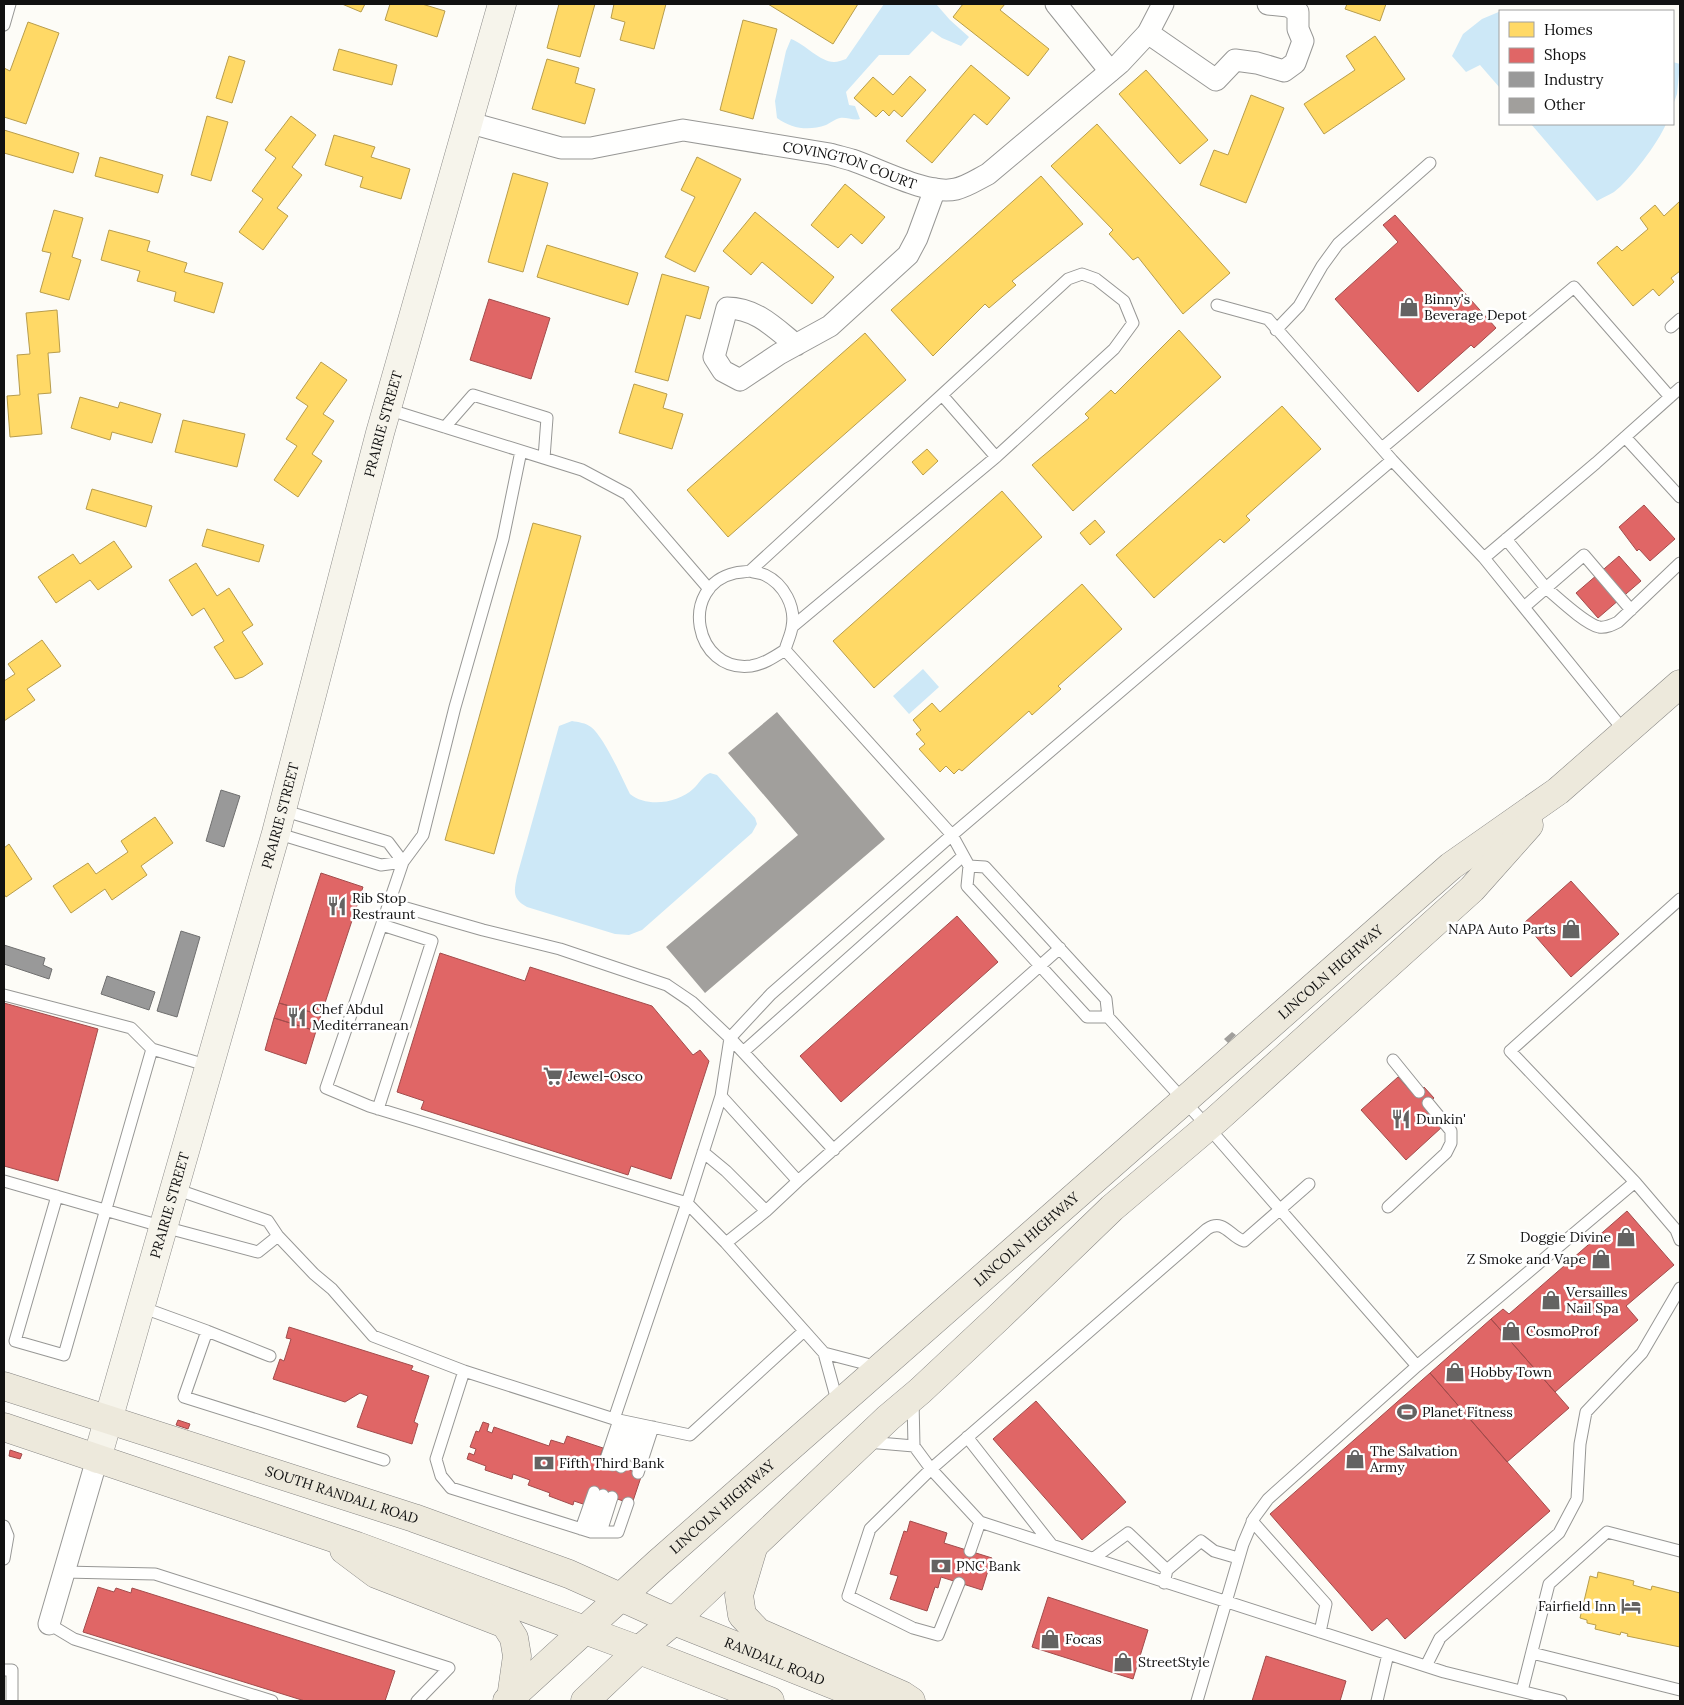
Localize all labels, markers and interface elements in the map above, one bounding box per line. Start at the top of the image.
legend [1499,10,1674,125]
text: Homes [1544,20,1593,39]
text: Shops [1544,45,1586,64]
text: Industry [1544,70,1603,89]
text: Other [1544,95,1586,114]
street label: COVINGTON COURT [781,137,919,193]
place label: Binny's Beverage Depot [1424,290,1528,324]
shop icon: Binny's Beverage Depot [1398,296,1420,318]
street label: PRAIRIE STREET [360,369,406,479]
street label: PRAIRIE STREET [257,760,303,871]
place label: Rib Stop Restraunt [352,889,416,923]
restaurant icon: Rib Stop Restraunt [326,895,348,917]
shop icon: NAPA Auto Parts [1560,918,1582,940]
street label: LINCOLN HIGHWAY [1274,920,1388,1023]
place label: NAPA Auto Parts [1448,920,1556,938]
place label: Chef Abdul Mediterranean [312,1000,409,1034]
restaurant icon: Chef Abdul Mediterranean [286,1006,308,1028]
supermarket icon: Jewel-Osco [542,1065,564,1087]
place label: Jewel-Osco [567,1067,643,1085]
restaurant icon: Dunkin' [1390,1108,1412,1130]
place label: Dunkin' [1416,1110,1466,1128]
street label: PRAIRIE STREET [146,1150,193,1260]
street label: LINCOLN HIGHWAY [970,1187,1084,1290]
shop icon: Doggie Divine [1615,1226,1637,1248]
place label: Doggie Divine [1520,1228,1611,1246]
shop icon: Z Smoke and Vape [1590,1248,1612,1270]
place label: Z Smoke and Vape [1467,1250,1586,1268]
place label: Versailles Nail Spa [1565,1283,1628,1317]
shop icon: Versailles Nail Spa [1540,1289,1562,1311]
shop icon: CosmoProf [1500,1320,1522,1342]
place label: CosmoProf [1526,1322,1599,1340]
shop icon: Hobby Town [1444,1361,1466,1383]
place label: Hobby Town [1470,1363,1553,1381]
sports icon: Planet Fitness [1396,1401,1418,1423]
place label: Planet Fitness [1422,1403,1513,1421]
place label: The Salvation Army [1369,1442,1458,1476]
shop icon: The Salvation Army [1344,1448,1366,1470]
bank icon: Fifth Third Bank [533,1452,555,1474]
place label: Fifth Third Bank [559,1454,665,1472]
street label: LINCOLN HIGHWAY [666,1455,779,1558]
street label: SOUTH RANDALL ROAD [263,1462,421,1528]
bank icon: PNC Bank [930,1555,952,1577]
place label: PNC Bank [956,1557,1021,1575]
hotel icon: Fairfield Inn [1620,1595,1642,1617]
place label: Fairfield Inn [1538,1597,1617,1615]
shop icon: Focas [1039,1628,1061,1650]
place label: Focas [1065,1630,1102,1648]
street label: RANDALL ROAD [722,1633,828,1689]
shop icon: StreetStyle [1112,1651,1134,1673]
place label: StreetStyle [1138,1653,1210,1671]

